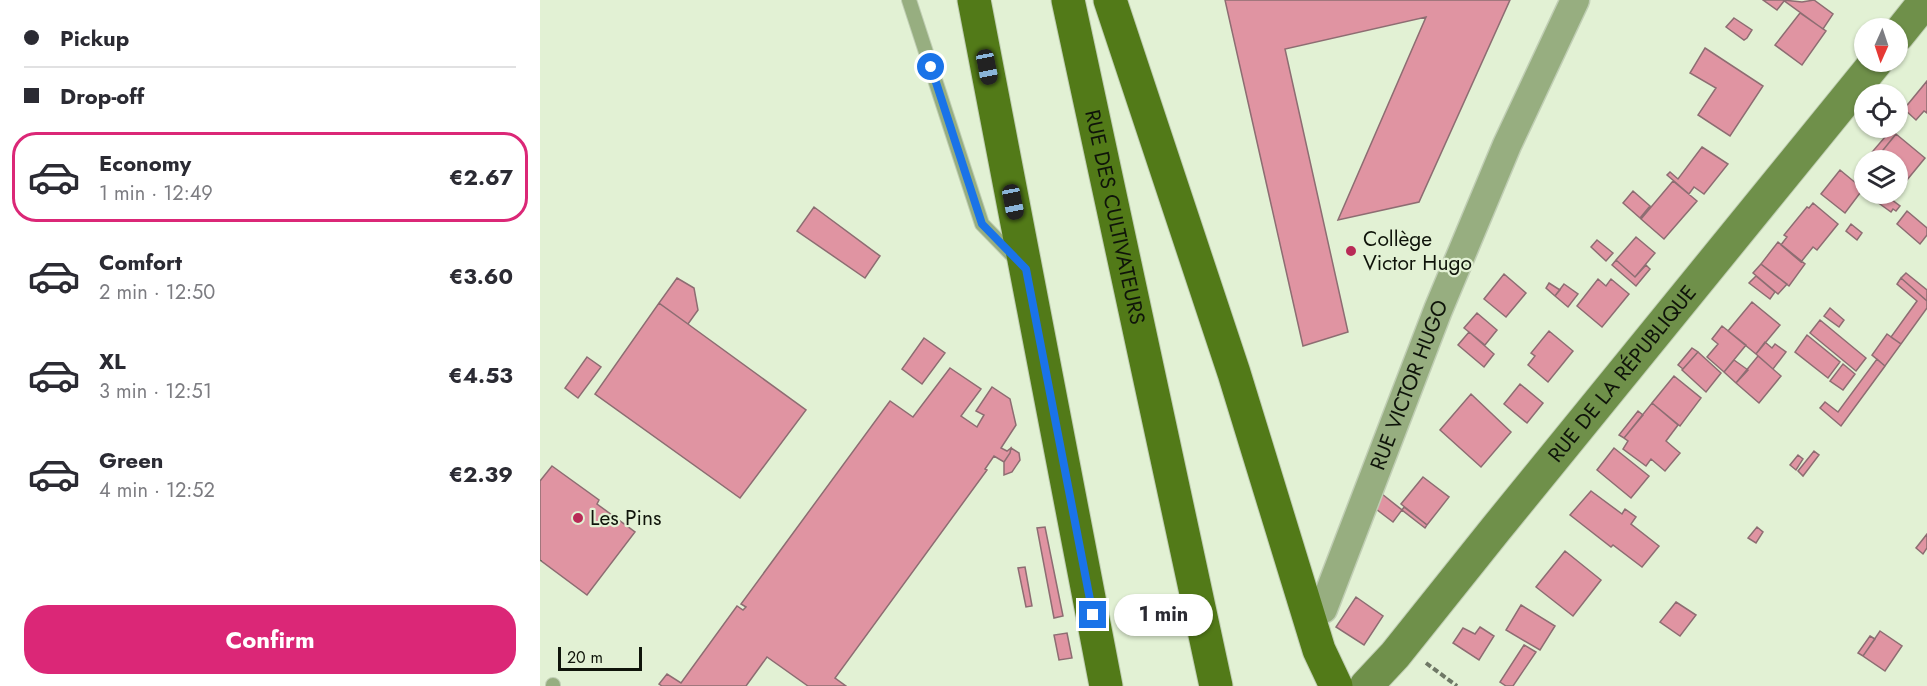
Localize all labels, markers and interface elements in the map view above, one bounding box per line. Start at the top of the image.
north arrow [1854,18,1908,72]
map controls [1854,18,1908,204]
text: Pickup [60,22,129,54]
car [975,48,999,86]
route start [917,53,944,80]
text: Drop-off [60,80,144,112]
button: locate [1854,84,1908,138]
street label: RUE DES CULTIVATEURS [1077,107,1153,327]
text: Economy [99,147,191,179]
icon: car [27,150,81,204]
button: layers [1854,150,1908,204]
text: €2.67 [449,161,513,193]
text: 1 min · 12:49 [99,179,213,208]
car [1001,183,1025,221]
place label: Collège Victor Hugo [1363,224,1472,278]
marker: Collège Victor Hugo [1344,244,1358,258]
text: Comfort [99,246,182,278]
icon: car [27,249,81,303]
text: €3.60 [449,260,513,292]
text: 2 min · 12:50 [99,278,215,307]
street label: RUE DE LA RÉPUBLIQUE [1541,279,1704,469]
street label: RUE VICTOR HUGO [1363,295,1456,474]
text: XL [99,345,126,377]
icon: car [27,348,81,402]
text: €4.53 [448,359,513,391]
text: 3 min · 12:51 [99,377,212,406]
text: Green [99,444,163,476]
icon: car [27,447,81,501]
text: €2.39 [449,458,513,490]
text: 4 min · 12:52 [99,476,215,505]
place label: Les Pins [590,503,661,533]
marker: Les Pins [571,511,585,525]
callout: 1 min [1114,594,1213,636]
text: 1 min [1139,600,1188,629]
route end [1079,601,1106,628]
button: Confirm [24,605,516,674]
scale bar [558,644,642,672]
text: 20 m [567,646,603,669]

